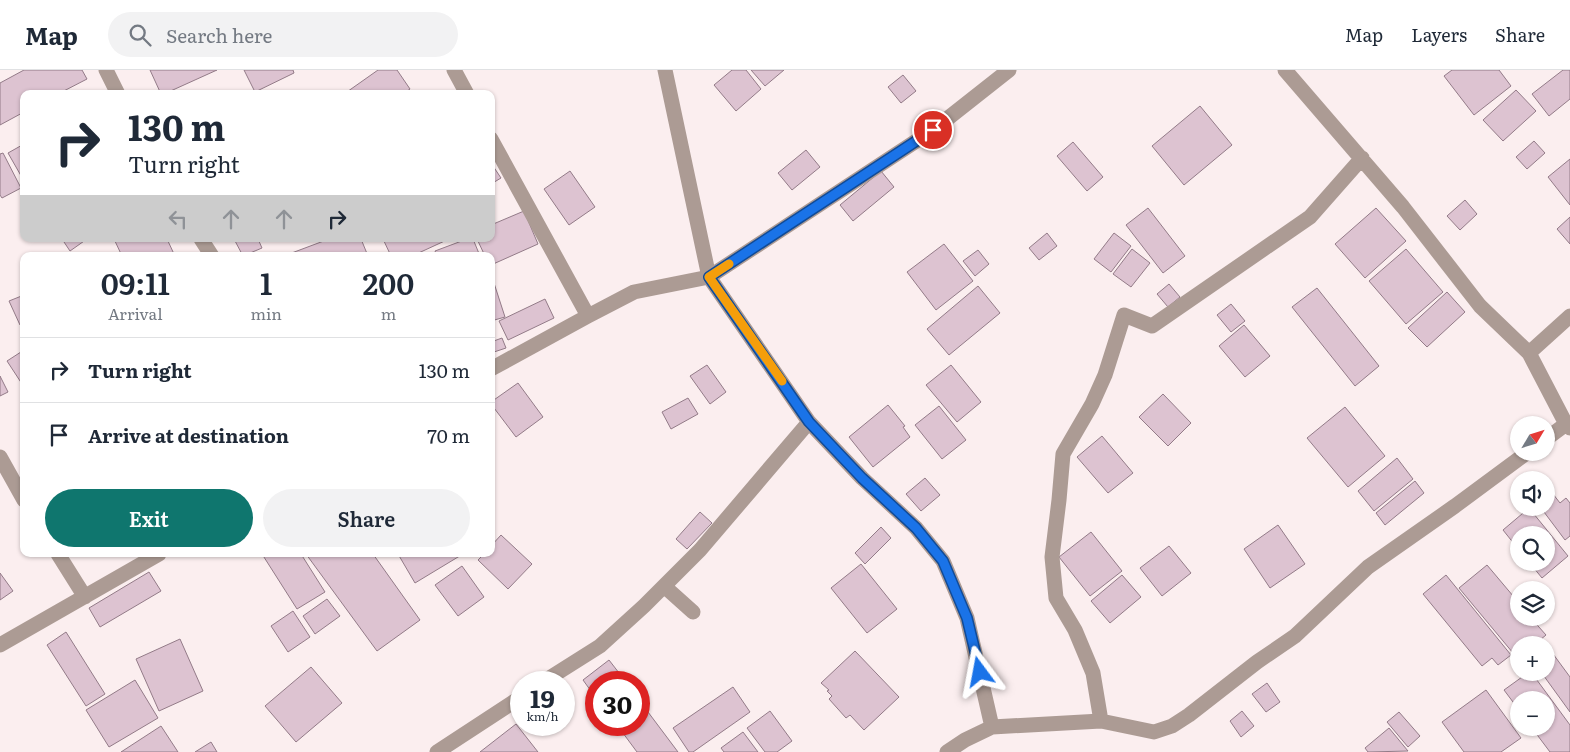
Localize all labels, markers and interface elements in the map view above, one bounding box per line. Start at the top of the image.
search box [108,12,458,57]
text: Map [25,17,78,52]
icon: search [126,21,154,49]
text: Search here [166,21,272,49]
text: Map [1345,21,1383,48]
text: Layers [1411,21,1467,48]
text: Share [1495,21,1545,48]
text: 130 m [128,100,225,152]
pin [912,109,954,151]
icon: right [45,110,110,175]
icon: arrive [919,116,947,144]
text: Turn right [128,147,240,180]
icon: left [164,205,192,233]
icon: ahead [217,205,245,233]
icon: ahead [270,205,298,233]
icon: right [323,205,351,233]
text: 09:11 [101,260,170,304]
text: 1 [260,260,272,304]
text: 200 [363,260,414,304]
text: Arrival [108,301,163,325]
text: min [251,301,282,325]
text: m [381,301,396,325]
icon: right [45,356,73,384]
text: Turn right [88,356,192,384]
text: 130 m [419,356,470,384]
north arrow [1510,416,1555,461]
map controls [1510,416,1555,736]
icon: arrive [45,421,73,449]
text: Arrive at destination [88,421,289,449]
text: 70 m [427,421,470,449]
button: sound [1510,471,1555,516]
button: Exit [45,489,253,547]
button: Share [263,489,470,547]
button: search [1510,526,1555,571]
button: layers [1510,581,1555,626]
button: + [1510,636,1555,681]
position arrow [953,645,1005,697]
speed limit sign: 30 [585,671,650,736]
text: 19 [530,679,555,716]
button: − [1510,691,1555,736]
text: km/h [527,707,558,725]

